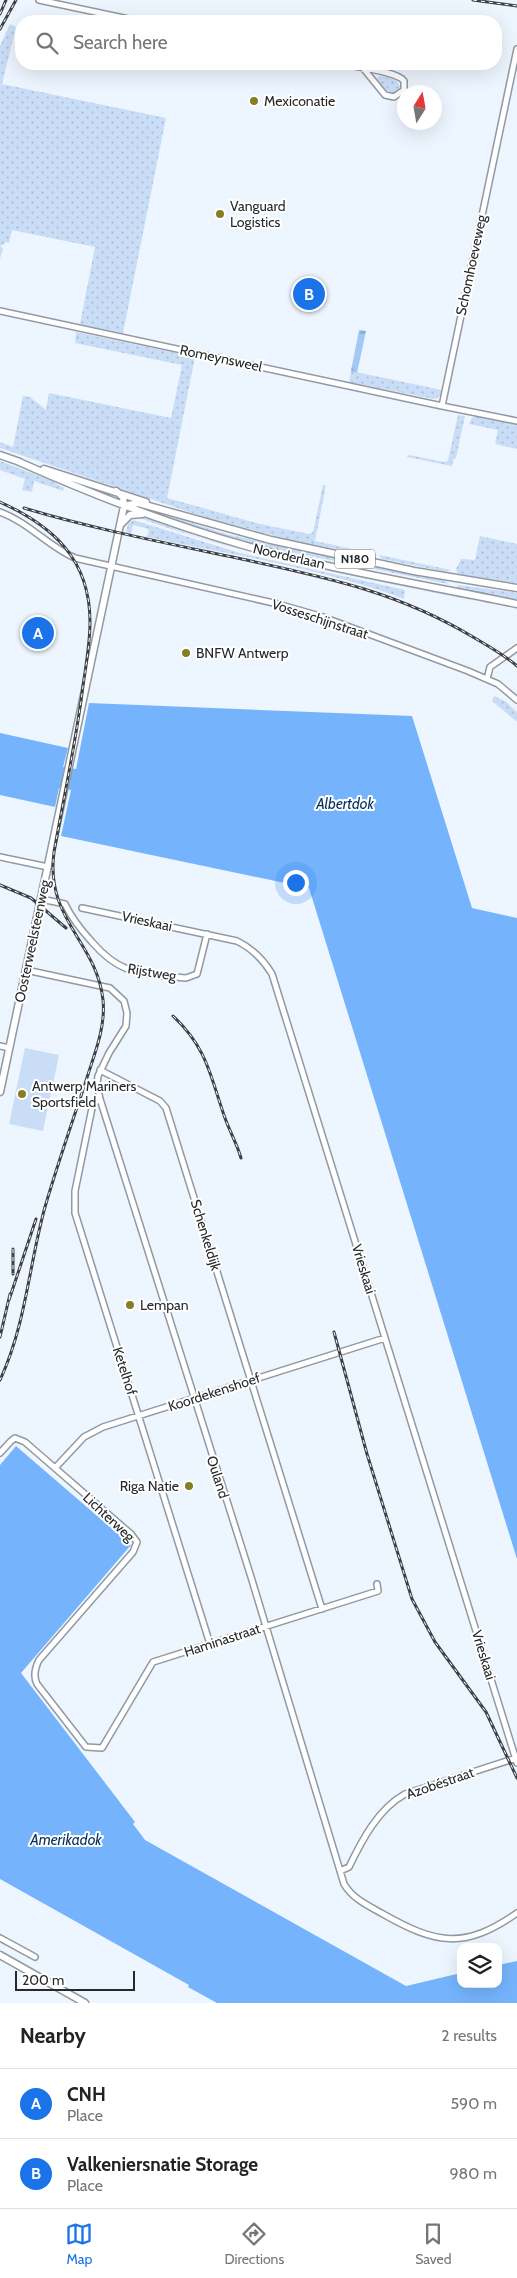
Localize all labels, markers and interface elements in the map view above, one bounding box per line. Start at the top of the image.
search box [15,15,502,70]
icon: search [33,29,61,57]
text: Search here [73,31,167,54]
north arrow [397,85,442,130]
place label: Mexiconatie [264,92,335,110]
marker: Mexiconatie [248,95,260,107]
place label: Vanguard Logistics [230,197,286,231]
marker: Vanguard Logistics [214,208,226,220]
street label: Schomhoeveweg [452,212,491,317]
pin: B [293,275,325,313]
street label: Romeynsweel [178,340,264,376]
street label: Noorderlaan [251,539,327,573]
road number: N180 [335,550,375,568]
street label: Vosseschijnstraat [269,595,371,643]
pin: A [22,614,54,652]
place label: BNFW Antwerp [196,644,289,662]
marker: BNFW Antwerp [180,647,192,659]
water label: Albertdok [315,795,374,813]
your location [283,870,309,896]
street label: Oosterweelsteenweg [10,877,54,1004]
street label: Vrieskaai [120,907,174,935]
street label: Rijstweg [126,959,179,985]
place label: Antwerp Mariners Sportsfield [32,1077,136,1111]
marker: Antwerp Mariners Sportsfield [16,1088,28,1100]
street label: Schenkeldijk [187,1197,226,1273]
street label: Vrieskaai [348,1242,380,1296]
place label: Lempan [140,1296,189,1314]
marker: Lempan [124,1299,136,1311]
street label: Ketelhof [109,1345,141,1398]
street label: Koordekenshoef [166,1369,263,1415]
street label: Ouland [203,1453,233,1501]
place label: Riga Natie [120,1477,179,1495]
marker: Riga Natie [183,1480,195,1492]
street label: Lichterweg [79,1488,139,1546]
street label: Haminastraat [182,1619,263,1661]
street label: Vrieskaai [468,1628,500,1682]
street label: Azobéstraat [404,1763,477,1803]
water label: Amerikadok [29,1831,102,1849]
map controls [457,1943,502,1988]
button: layers [457,1943,502,1988]
scale bar [15,1968,135,1991]
text: 200 m [22,1971,64,1989]
text: Nearby [20,2023,86,2048]
text: 2 results [441,2026,497,2045]
text: CNH [67,2083,106,2106]
text: A [31,2094,41,2113]
text: 590 m [450,2094,497,2113]
text: Place [67,2106,103,2125]
text: Valkeniersnatie Storage [67,2153,258,2176]
text: B [31,2164,41,2183]
text: 980 m [449,2164,497,2183]
text: Place [67,2176,103,2195]
tab: Map [65,2220,93,2268]
tab: Directions [224,2220,284,2268]
tab: Saved [415,2220,452,2268]

